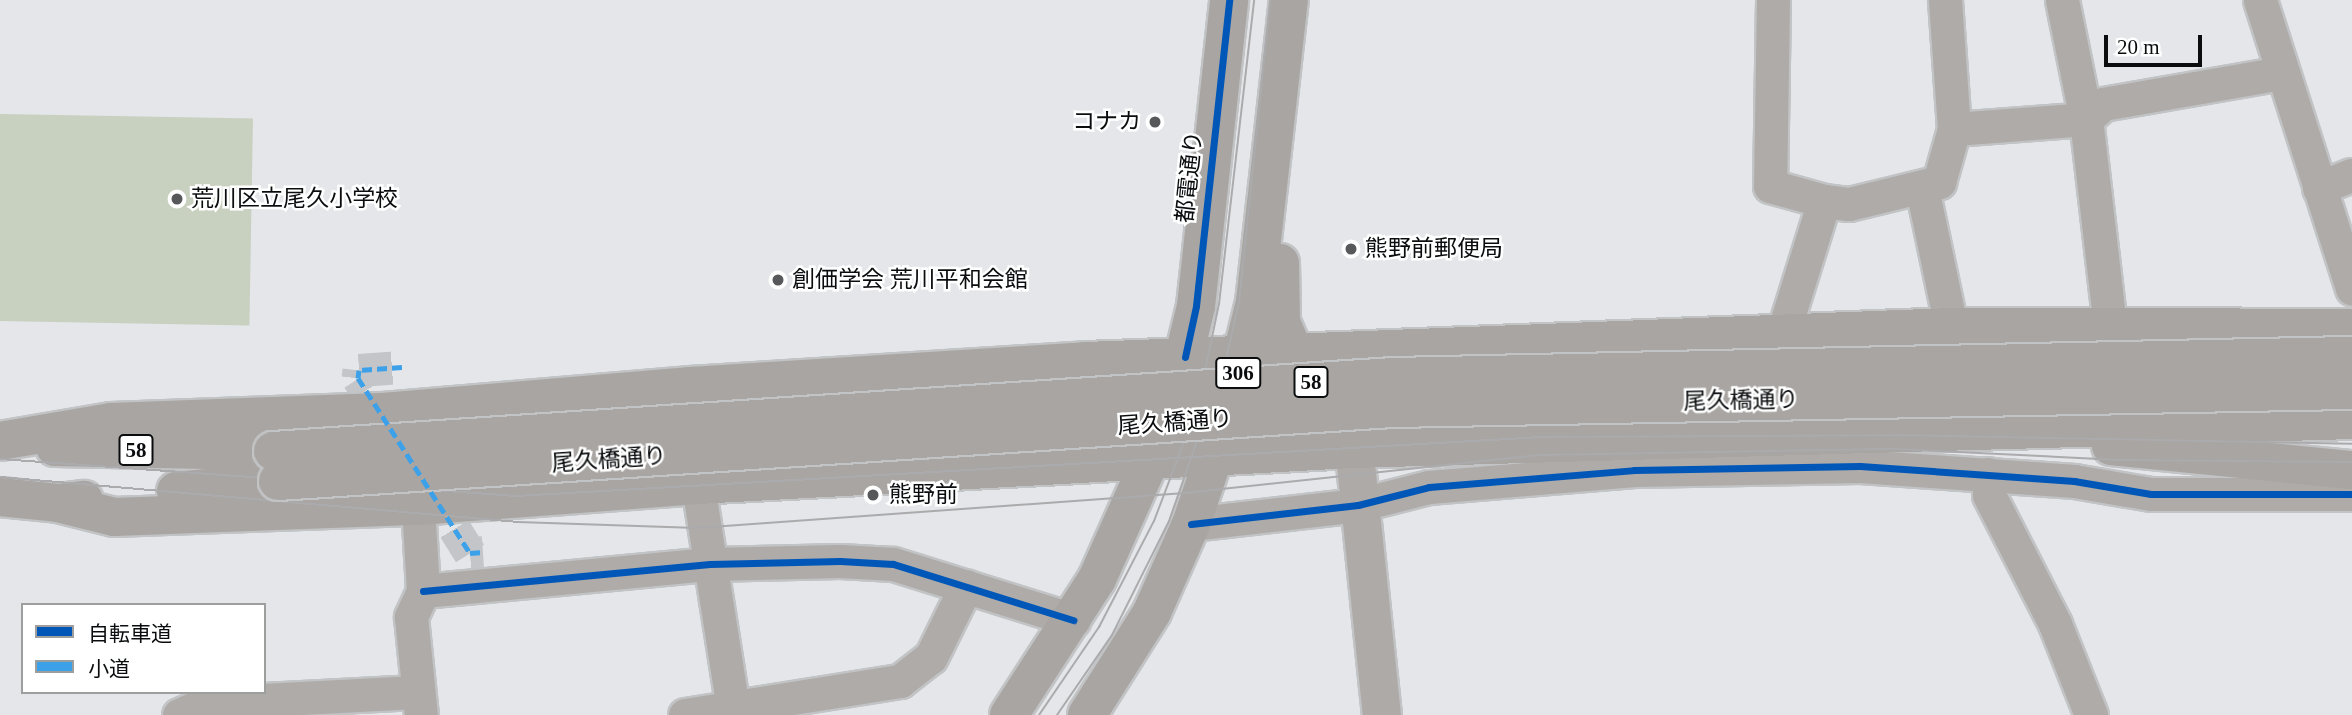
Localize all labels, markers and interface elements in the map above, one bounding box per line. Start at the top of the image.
scale bar [2107,21,2205,65]
text: 20 m [2117,35,2160,59]
place label: コナカ [1072,108,1141,136]
marker: コナカ [1147,114,1163,130]
street label: 都電通り [1171,130,1209,224]
place label: 荒川区立尾久小学校 [191,185,398,213]
marker: 荒川区立尾久小学校 [169,191,185,207]
place label: 熊野前郵便局 [1365,235,1503,263]
marker: 熊野前郵便局 [1343,241,1359,257]
place label: 創価学会 荒川平和会館 [792,266,1028,294]
marker: 創価学会 荒川平和会館 [770,272,786,288]
road number: 306 [1215,356,1261,390]
road number: 58 [1294,364,1328,400]
street label: 尾久橋通り [1683,386,1799,416]
street label: 尾久橋通り [1117,405,1233,441]
road number: 58 [118,433,154,468]
street label: 尾久橋通り [551,442,667,478]
place label: 熊野前 [889,481,958,509]
marker: 熊野前 [863,485,883,505]
legend [21,603,266,694]
text: 自転車道 [88,622,172,646]
text: 小道 [88,657,130,681]

